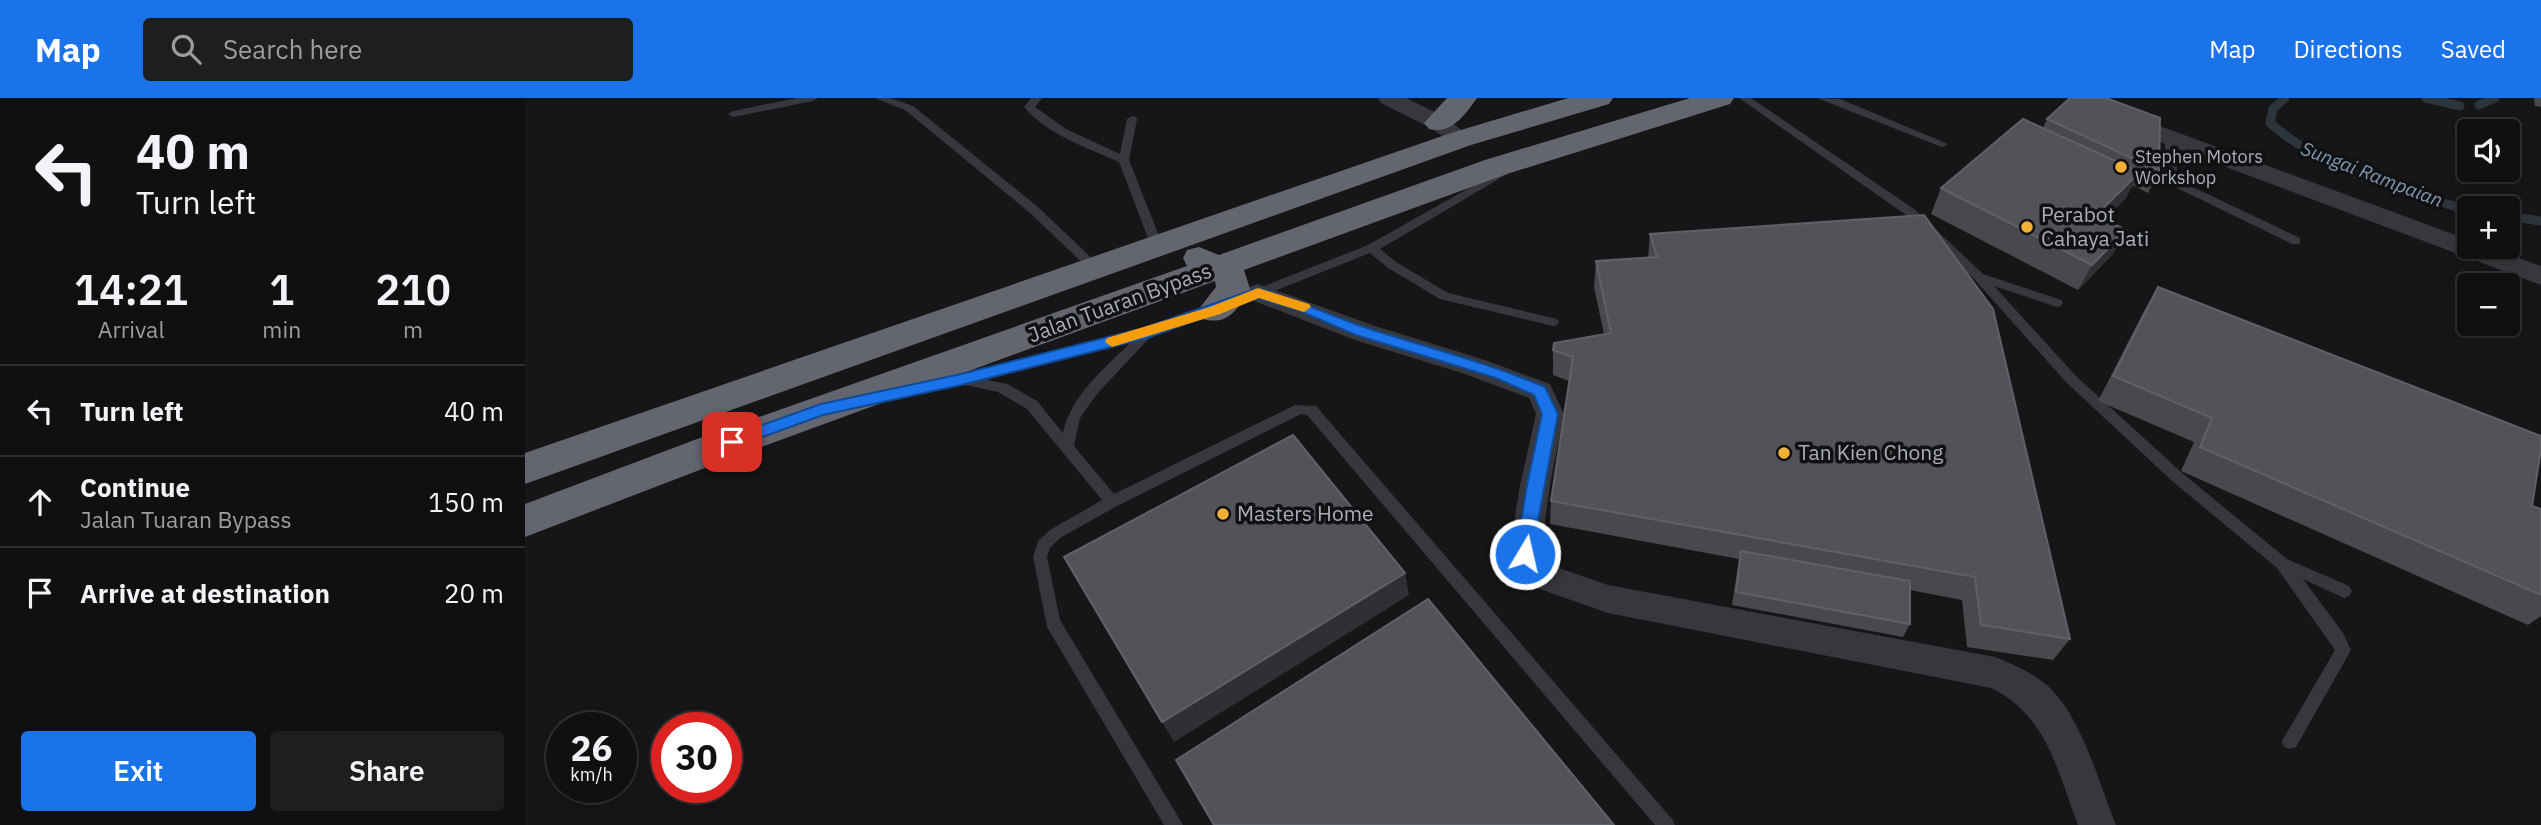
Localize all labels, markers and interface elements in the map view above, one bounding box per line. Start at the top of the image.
search box [143,18,633,81]
text: Map [35,28,101,71]
icon: search [167,30,205,68]
text: Search here [223,32,362,66]
text: Map [2209,33,2255,65]
text: Directions [2293,33,2403,65]
text: Saved [2441,33,2506,65]
text: 40 m [136,119,250,182]
map controls [2457,119,2520,336]
button: sound [2457,119,2520,182]
icon: left [21,126,112,217]
water label: Sungai Rampaian [2298,136,2446,212]
place label: Stephen Motors Workshop [2135,145,2263,189]
marker: Stephen Motors Workshop [2113,159,2129,175]
text: Turn left [136,181,256,223]
button: + [2457,196,2520,259]
place label: Perabot Cahaya Jati [2041,200,2149,252]
marker: Perabot Cahaya Jati [2019,219,2035,235]
street label: Jalan Tuaran Bypass [1024,256,1215,348]
text: 14:21 [74,262,188,317]
text: 1 [269,262,294,317]
text: 210 [375,262,451,317]
button: − [2457,273,2520,336]
text: Arrival [98,314,165,344]
text: min [262,314,301,344]
text: m [403,314,423,344]
icon: left [21,392,59,430]
text: Turn left [80,394,183,428]
text: 40 m [444,394,504,428]
pin [702,412,762,472]
icon: arrive [713,423,751,461]
place label: Tan Kien Chong [1798,438,1943,466]
marker: Tan Kien Chong [1776,445,1792,461]
text: Continue [80,470,190,504]
icon: ahead [21,483,59,521]
text: 150 m [428,485,504,519]
place label: Masters Home [1237,499,1374,527]
text: Jalan Tuaran Bypass [80,504,292,534]
marker: Masters Home [1215,506,1231,522]
position arrow [1488,517,1562,591]
icon: arrive [21,574,59,612]
text: Arrive at destination [80,576,330,610]
text: 20 m [444,576,504,610]
speed limit sign: 30 [651,712,742,803]
text: 26 [570,725,613,771]
button: Exit [21,731,256,811]
button: Share [270,731,504,811]
text: km/h [570,763,613,786]

